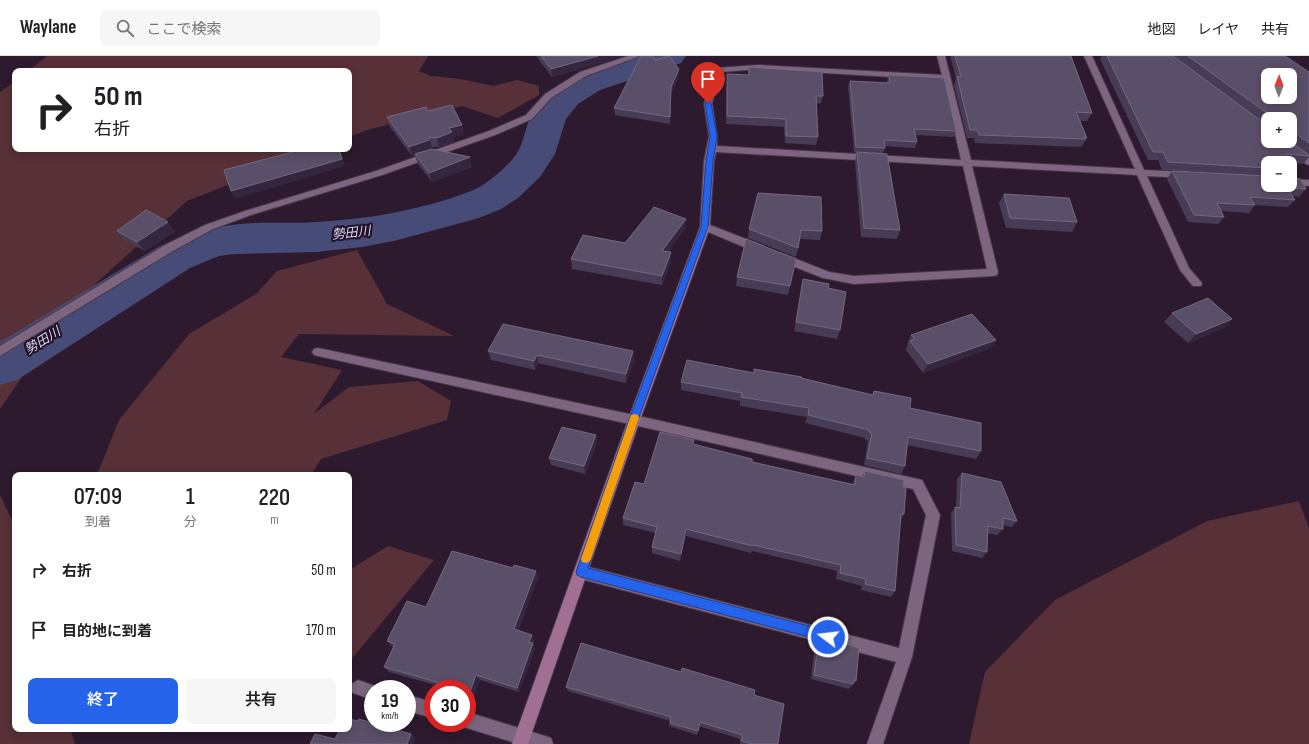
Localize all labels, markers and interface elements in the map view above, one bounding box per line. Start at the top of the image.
search box [100,10,380,46]
text: Waylane [20,16,76,39]
icon: search [114,17,136,39]
text: ここで検索 [146,20,221,39]
text: 地図 [1147,21,1175,38]
text: レイヤ [1197,21,1239,38]
text: 共有 [1261,21,1289,38]
pin [691,62,725,103]
icon: arrive [697,68,719,90]
north arrow [1261,68,1297,104]
map controls [1261,68,1297,192]
text: 50 m [94,80,143,113]
icon: right [28,84,80,136]
button: + [1261,112,1297,148]
text: 右折 [94,119,130,140]
button: − [1261,156,1297,192]
water label: 勢田川 [331,223,373,243]
water label: 勢田川 [22,323,65,358]
text: 07:09 [74,482,122,511]
text: 1 [186,482,195,511]
text: 220 [259,483,290,512]
text: m [270,512,279,528]
text: 到着 [85,514,111,530]
text: 分 [184,514,197,530]
icon: right [28,559,50,581]
text: 50 m [311,561,336,580]
text: 右折 [62,562,92,581]
position arrow [807,616,849,658]
icon: arrive [28,619,50,641]
text: 170 m [306,621,336,640]
text: 目的地に到着 [62,622,152,641]
button: 終了 [28,678,178,724]
button: 共有 [186,678,336,724]
speed limit sign: 30 [424,680,476,732]
text: 19 [381,689,399,713]
text: km/h [381,710,399,722]

